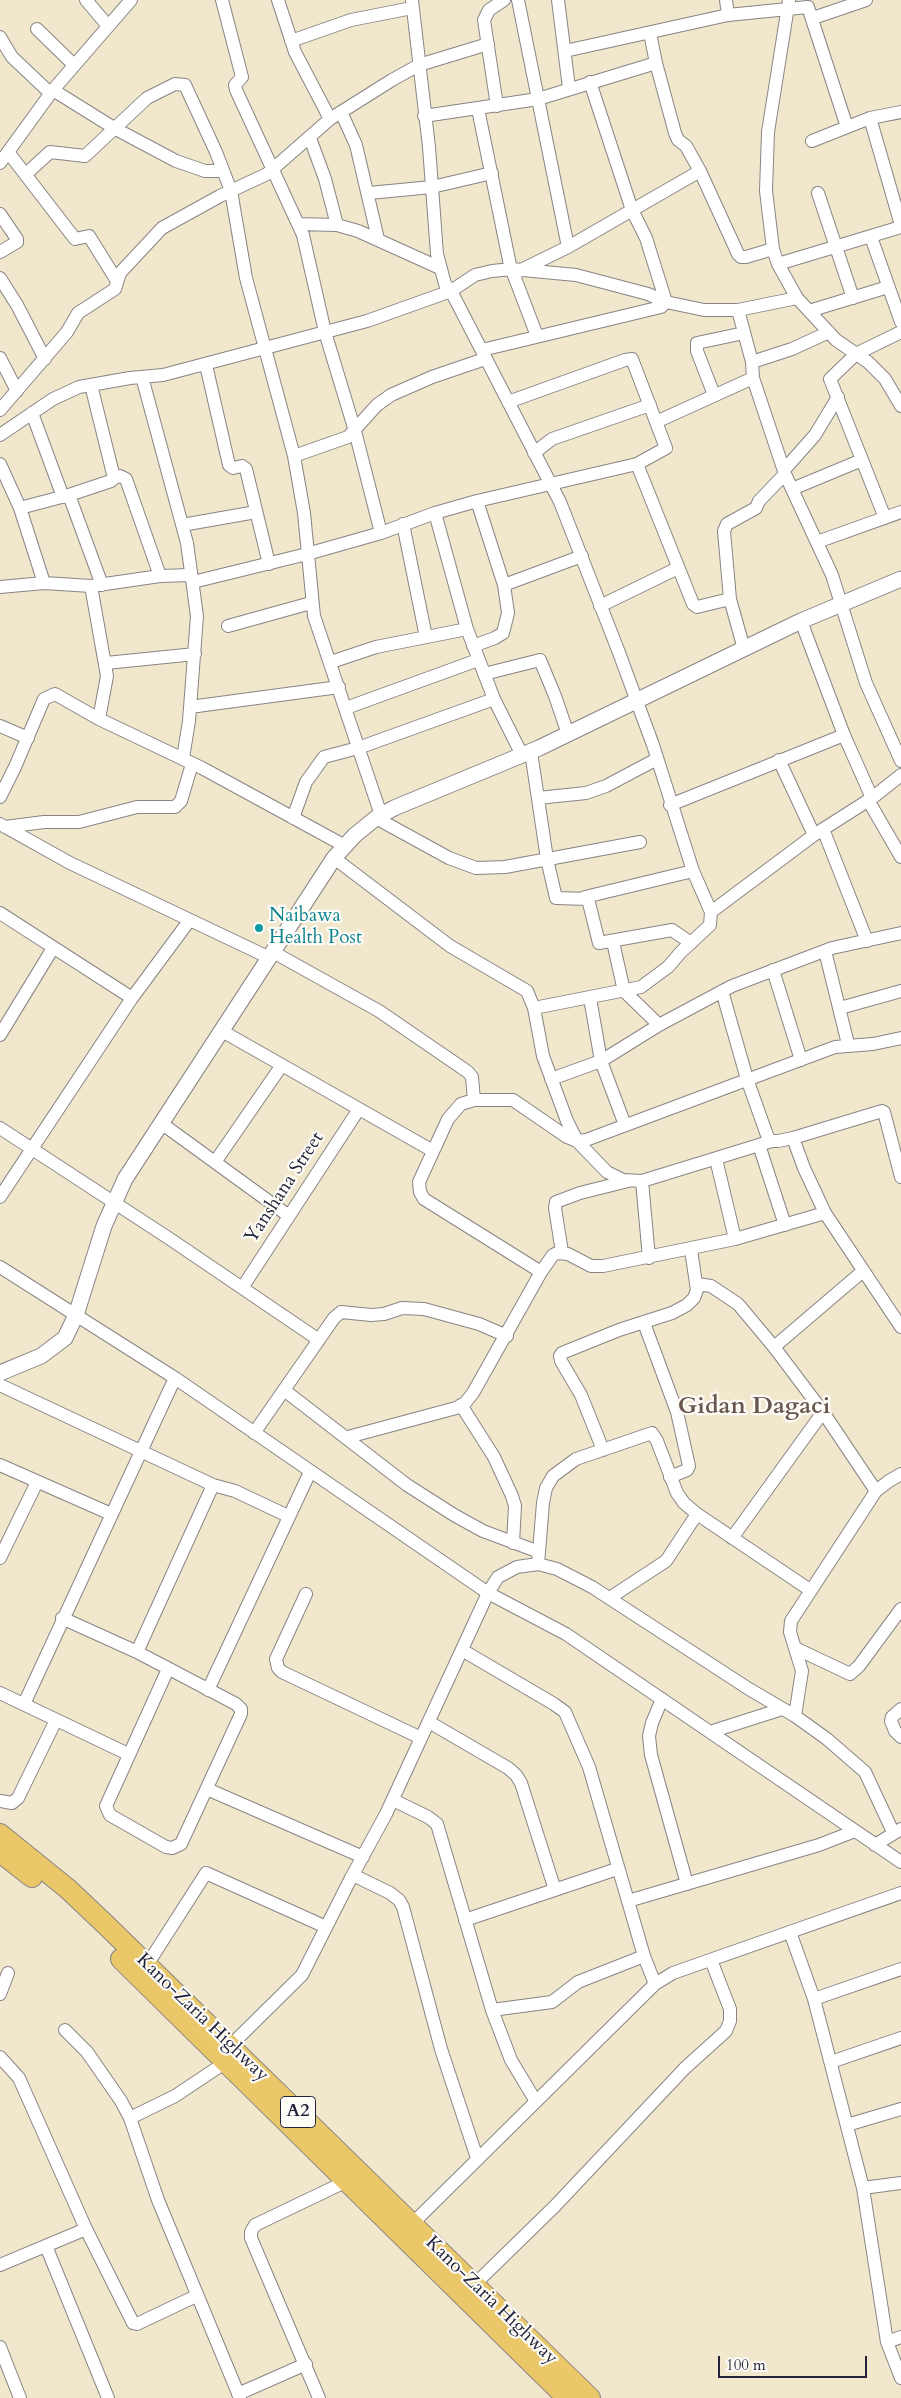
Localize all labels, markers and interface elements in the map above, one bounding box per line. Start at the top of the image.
place label: Naibawa Health Post [269,906,362,950]
marker: Naibawa Health Post [253,922,265,934]
street label: Yanshana Street [241,1128,329,1248]
district label: Gidan Dagaci [678,1393,830,1421]
street label: Kano-Zaria Highway [131,1949,273,2087]
road number: A2 [280,2096,316,2128]
street label: Kano-Zaria Highway [420,2232,562,2370]
scale bar [721,2346,870,2378]
text: 100 m [726,2355,766,2375]

